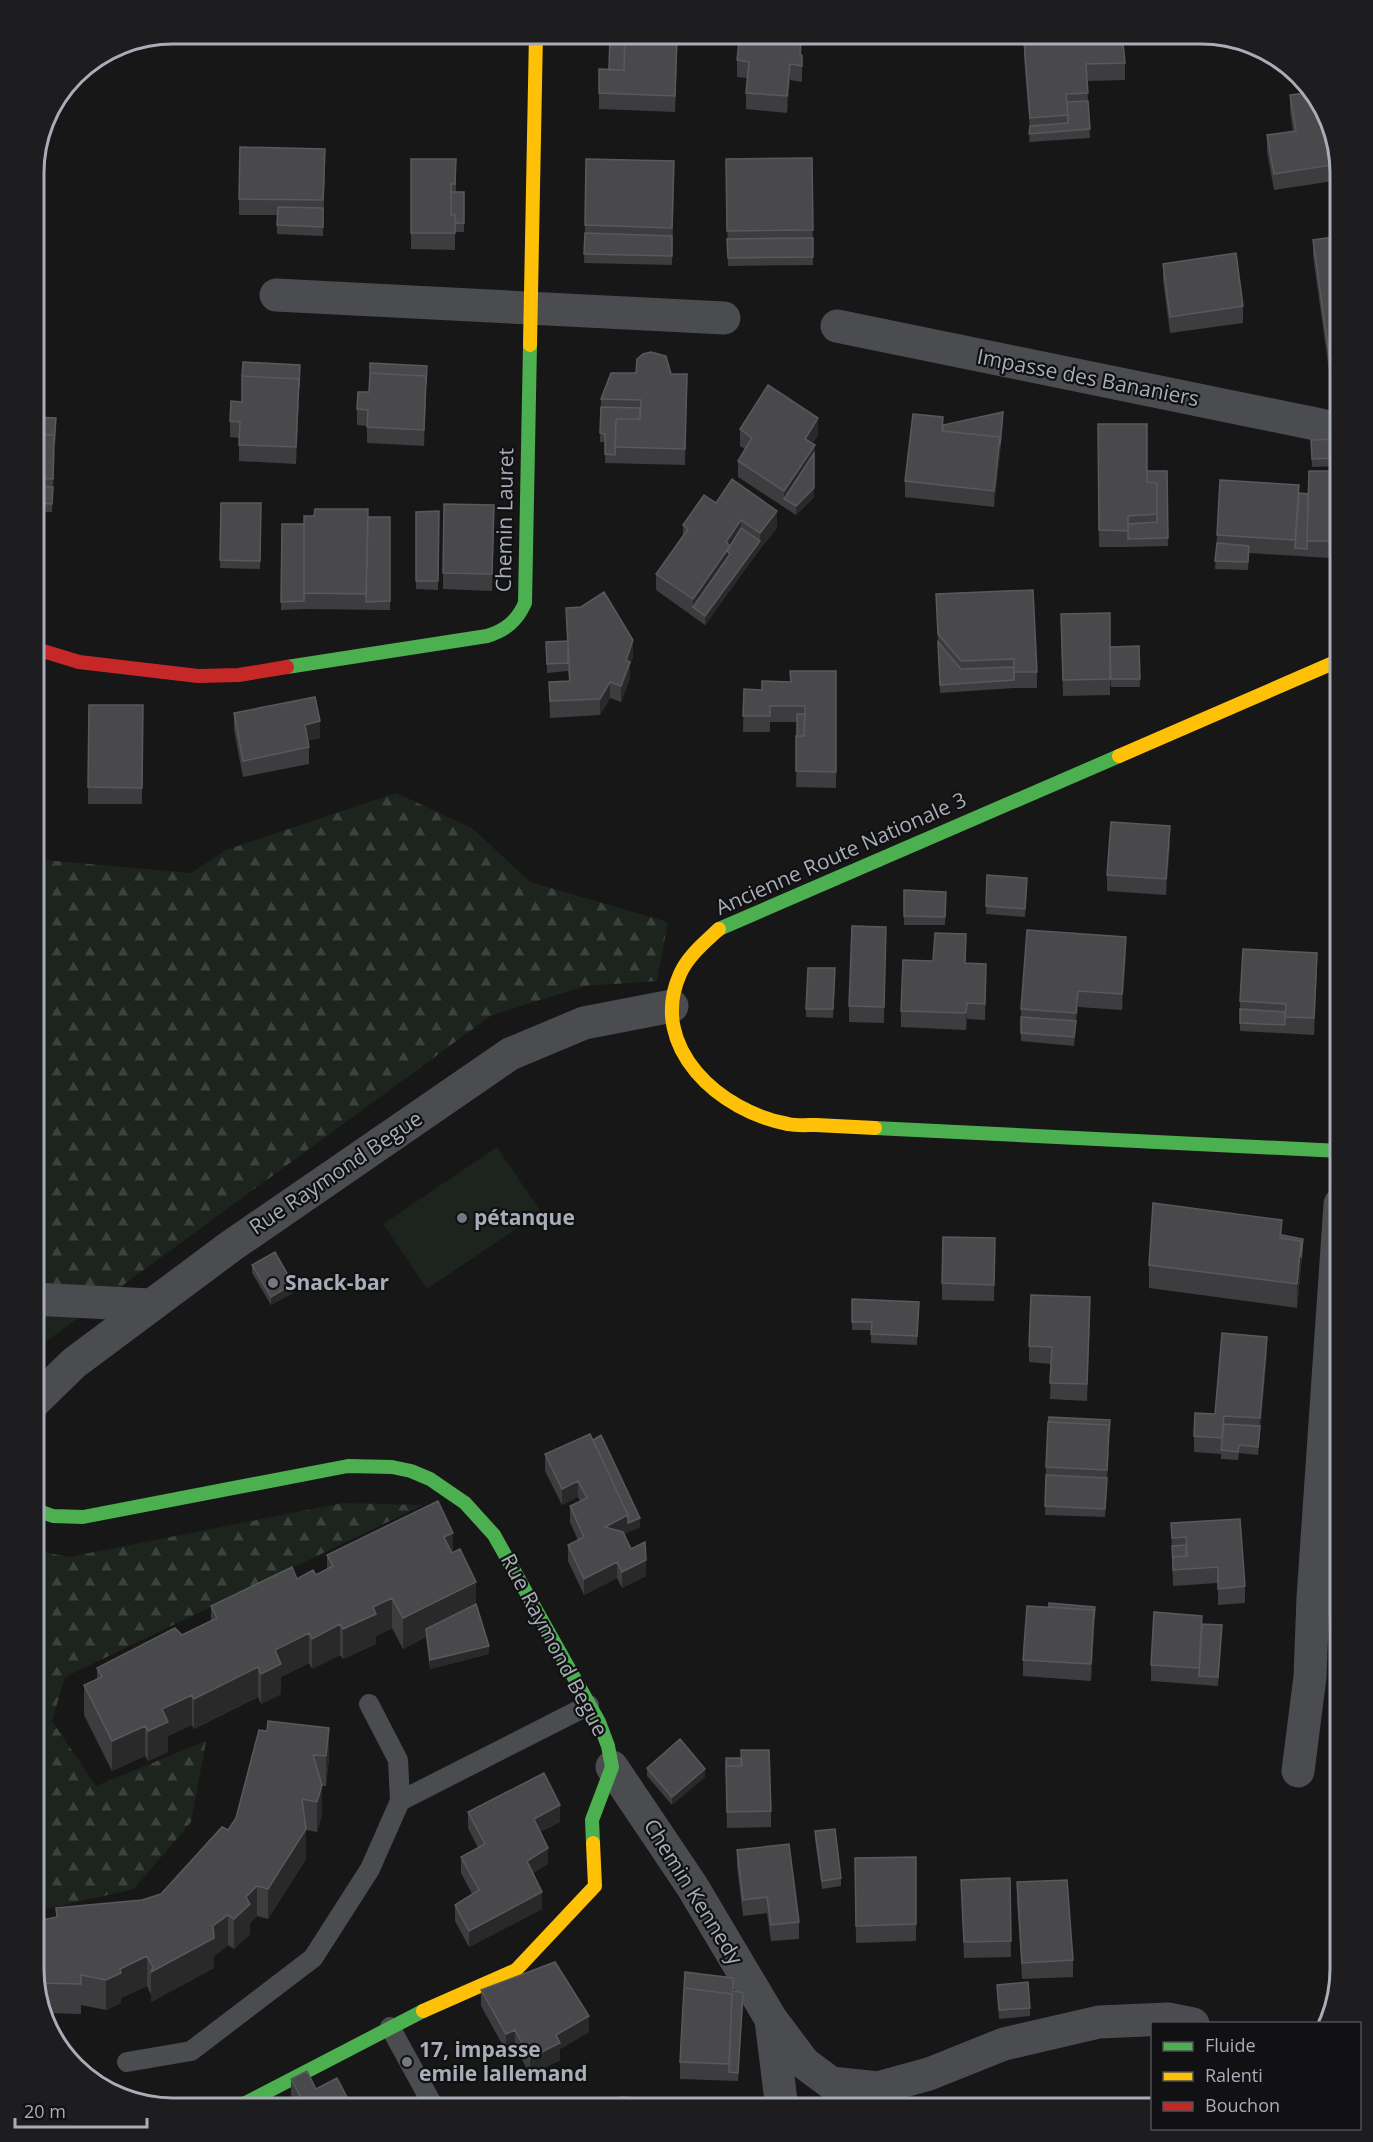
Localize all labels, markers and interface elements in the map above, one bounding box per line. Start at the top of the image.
street label: Impasse des Bananiers [975,342,1202,412]
street label: Chemin Lauret [489,448,519,592]
street label: Ancienne Route Nationale 3 [711,785,970,921]
street label: Rue Raymond Begue [243,1104,427,1241]
place label: pétanque [474,1203,575,1231]
marker: pétanque [455,1211,469,1225]
place label: Snack-bar [285,1268,390,1296]
marker: Snack-bar [266,1276,280,1290]
street label: Rue Raymond Begue [495,1548,615,1741]
street label: Chemin Kennedy [638,1813,750,1970]
legend [1151,2022,1361,2130]
text: Fluide [1205,2033,1256,2057]
place label: 17, impasse emile lallemand [419,2035,587,2087]
marker: 17, impasse emile lallemand [400,2055,414,2069]
text: Ralenti [1205,2063,1263,2087]
scale bar [15,2091,147,2129]
text: Bouchon [1205,2093,1280,2117]
text: 20 m [24,2099,66,2123]

